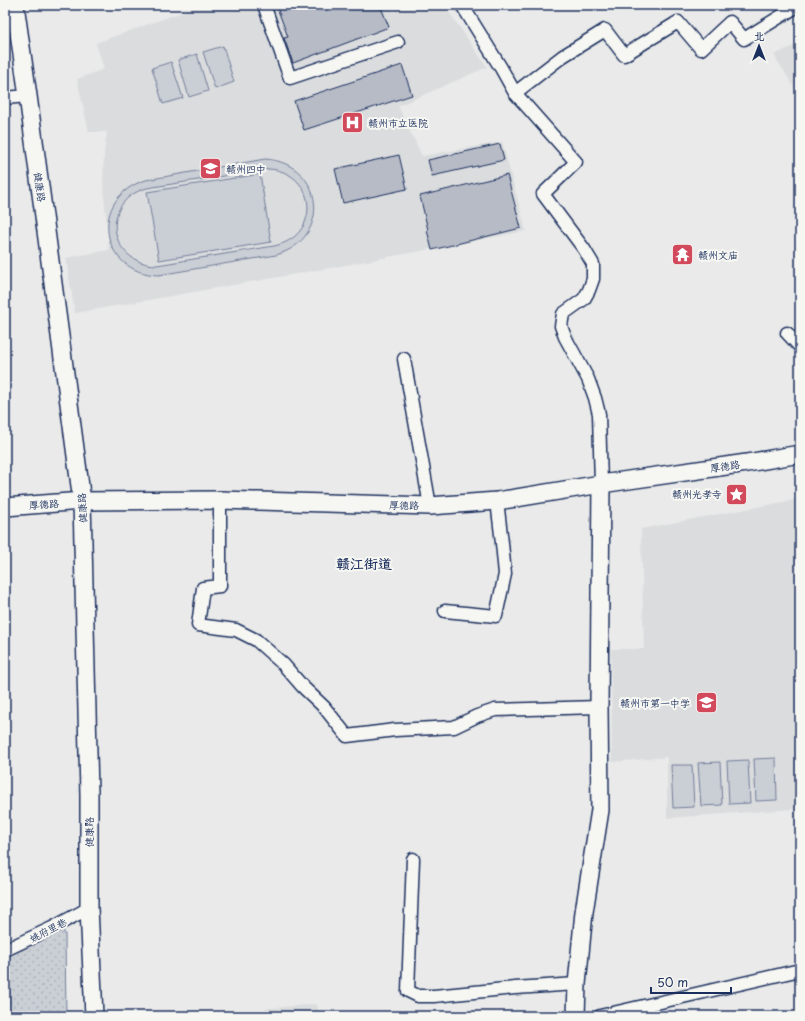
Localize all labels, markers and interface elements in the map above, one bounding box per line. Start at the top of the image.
north arrow [739,26,779,66]
text: 北 [754,27,765,44]
hospital icon: 赣州市立医院 [340,110,366,136]
place label: 赣州市立医院 [368,115,428,130]
school or university icon: 赣州四中 [197,156,223,182]
place label: 赣州四中 [226,161,266,176]
street label: 健康路 [31,171,50,203]
temple icon: 赣州文庙 [670,242,696,268]
place label: 赣州文庙 [698,247,738,262]
street label: 厚德路 [709,456,741,475]
place icon: 赣州光孝寺 [724,481,750,507]
place label: 赣州光孝寺 [672,486,722,501]
street label: 健康路 [73,493,90,523]
street label: 厚德路 [28,495,59,512]
street label: 厚德路 [389,497,419,512]
district label: 赣江街道 [336,553,392,574]
school or university icon: 赣州市第一中学 [693,690,719,716]
place label: 赣州市第一中学 [620,695,690,710]
street label: 健康路 [81,817,96,847]
street label: 姚府里巷 [27,913,70,945]
scale bar [651,969,731,995]
text: 50 m [657,973,688,991]

